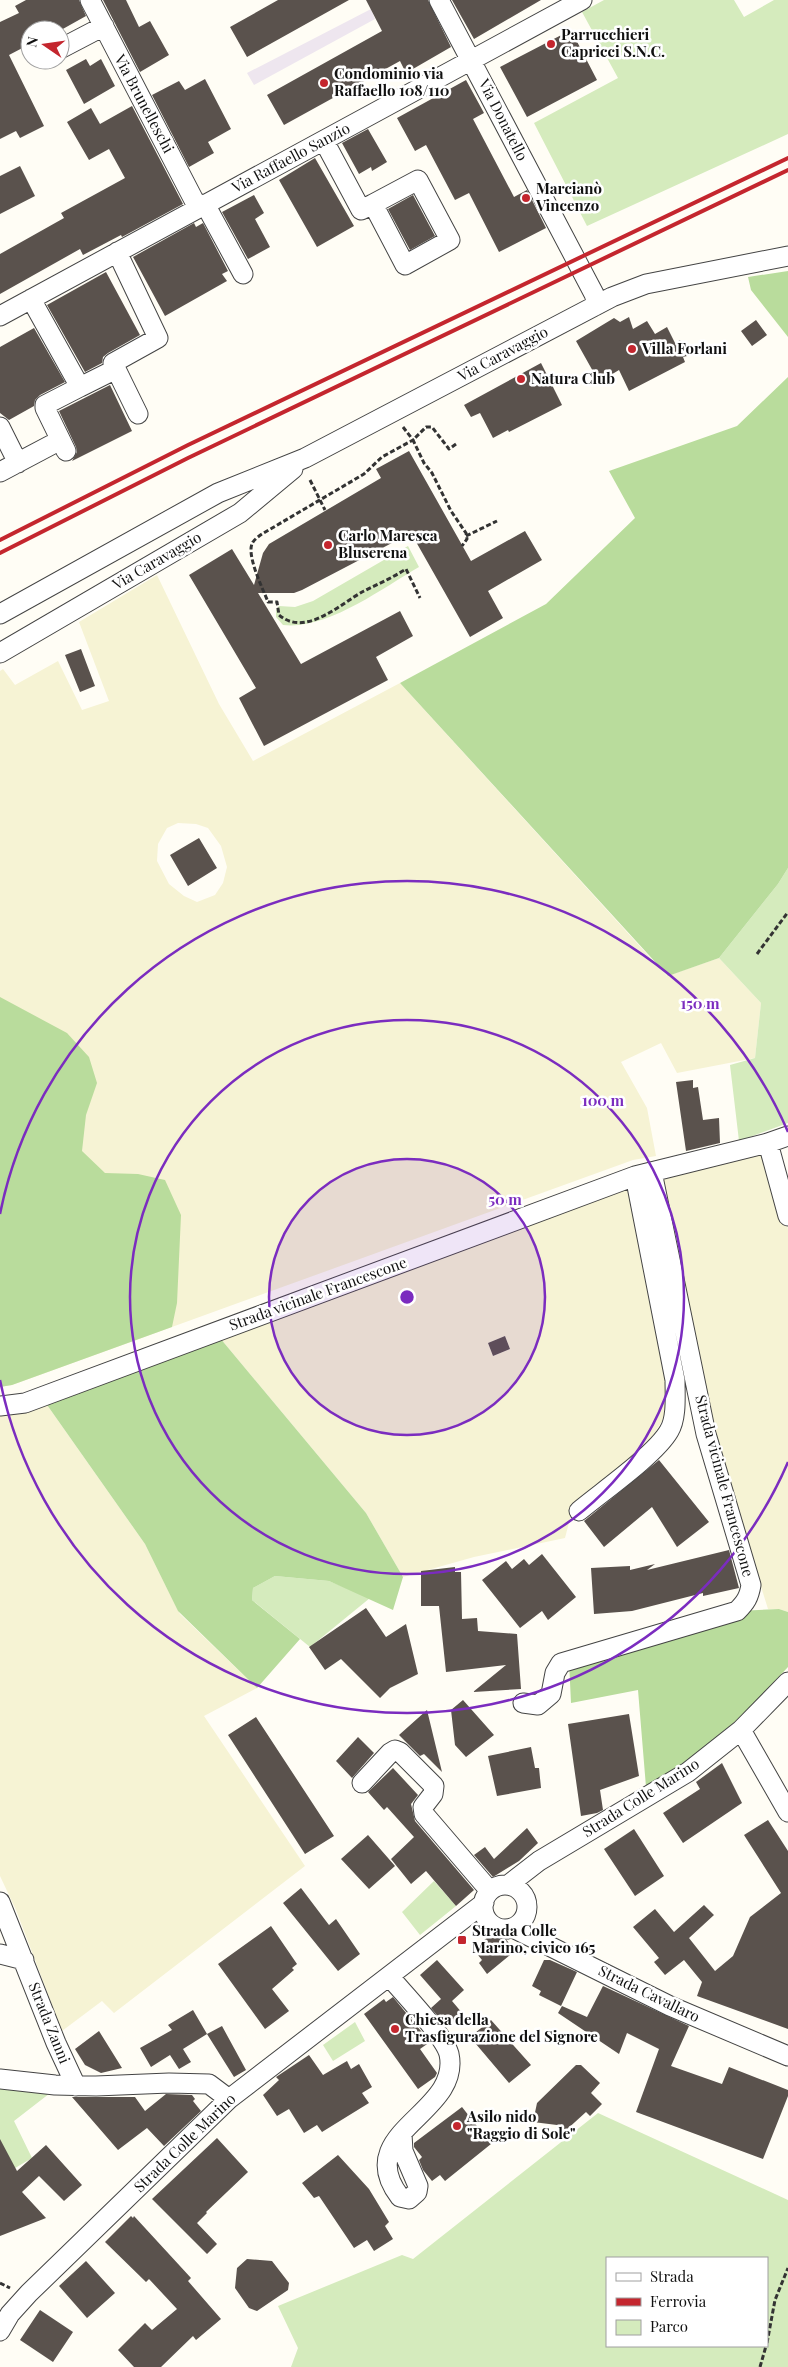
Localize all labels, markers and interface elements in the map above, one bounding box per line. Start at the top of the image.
north arrow [20,20,70,70]
place label: Parrucchieri Capricci S.N.C. [561,24,665,61]
text: N [21,35,42,49]
marker: Parrucchieri Capricci S.N.C. [545,38,557,50]
street label: Via Brunelleschi [110,50,180,157]
place label: Condominio via Raffaello 108/110 [334,63,449,100]
street label: Via Donatello [474,74,533,164]
marker: Condominio via Raffaello 108/110 [318,77,330,89]
street label: Via Raffaello Sanzio [227,117,353,197]
place label: Marcianò Vincenzo [535,178,602,215]
marker: Marcianò Vincenzo [520,192,532,204]
street label: Via Caravaggio [453,321,551,386]
place label: Villa Forlani [641,338,727,358]
marker: Villa Forlani [626,343,638,355]
place label: Natura Club [531,368,615,388]
marker: Natura Club [515,373,527,385]
place label: Carlo Maresca Bluserena [338,525,438,562]
street label: Via Caravaggio [108,527,205,594]
marker: Carlo Maresca Bluserena [322,539,334,551]
text: 150 m [680,993,720,1013]
text: 100 m [582,1090,625,1110]
text: 50 m [488,1189,522,1209]
street label: Strada vicinale Francescone [226,1252,409,1335]
centre of rings [398,1288,416,1306]
street label: Strada vicinale Francescone [691,1393,759,1579]
street label: Strada Colle Marino [578,1753,703,1841]
place label: Strada Colle Marino, civico 165 [472,1920,596,1957]
marker: Strada Colle Marino, civico 165 [456,1934,468,1946]
street label: Strada Cavallaro [595,1960,703,2026]
street label: Strada Zanni [25,1979,76,2067]
place label: Chiesa della Trasfigurazione del Signore [405,2009,598,2046]
marker: Chiesa della Trasfigurazione del Signore [389,2023,401,2035]
street label: Strada Colle Marino [129,2088,240,2196]
place label: Asilo nido "Raggio di Sole" [466,2106,576,2143]
marker: Asilo nido "Raggio di Sole" [451,2120,463,2132]
legend [606,2257,768,2347]
text: Strada [650,2266,694,2286]
text: Ferrovia [650,2291,707,2311]
text: Parco [650,2316,688,2336]

